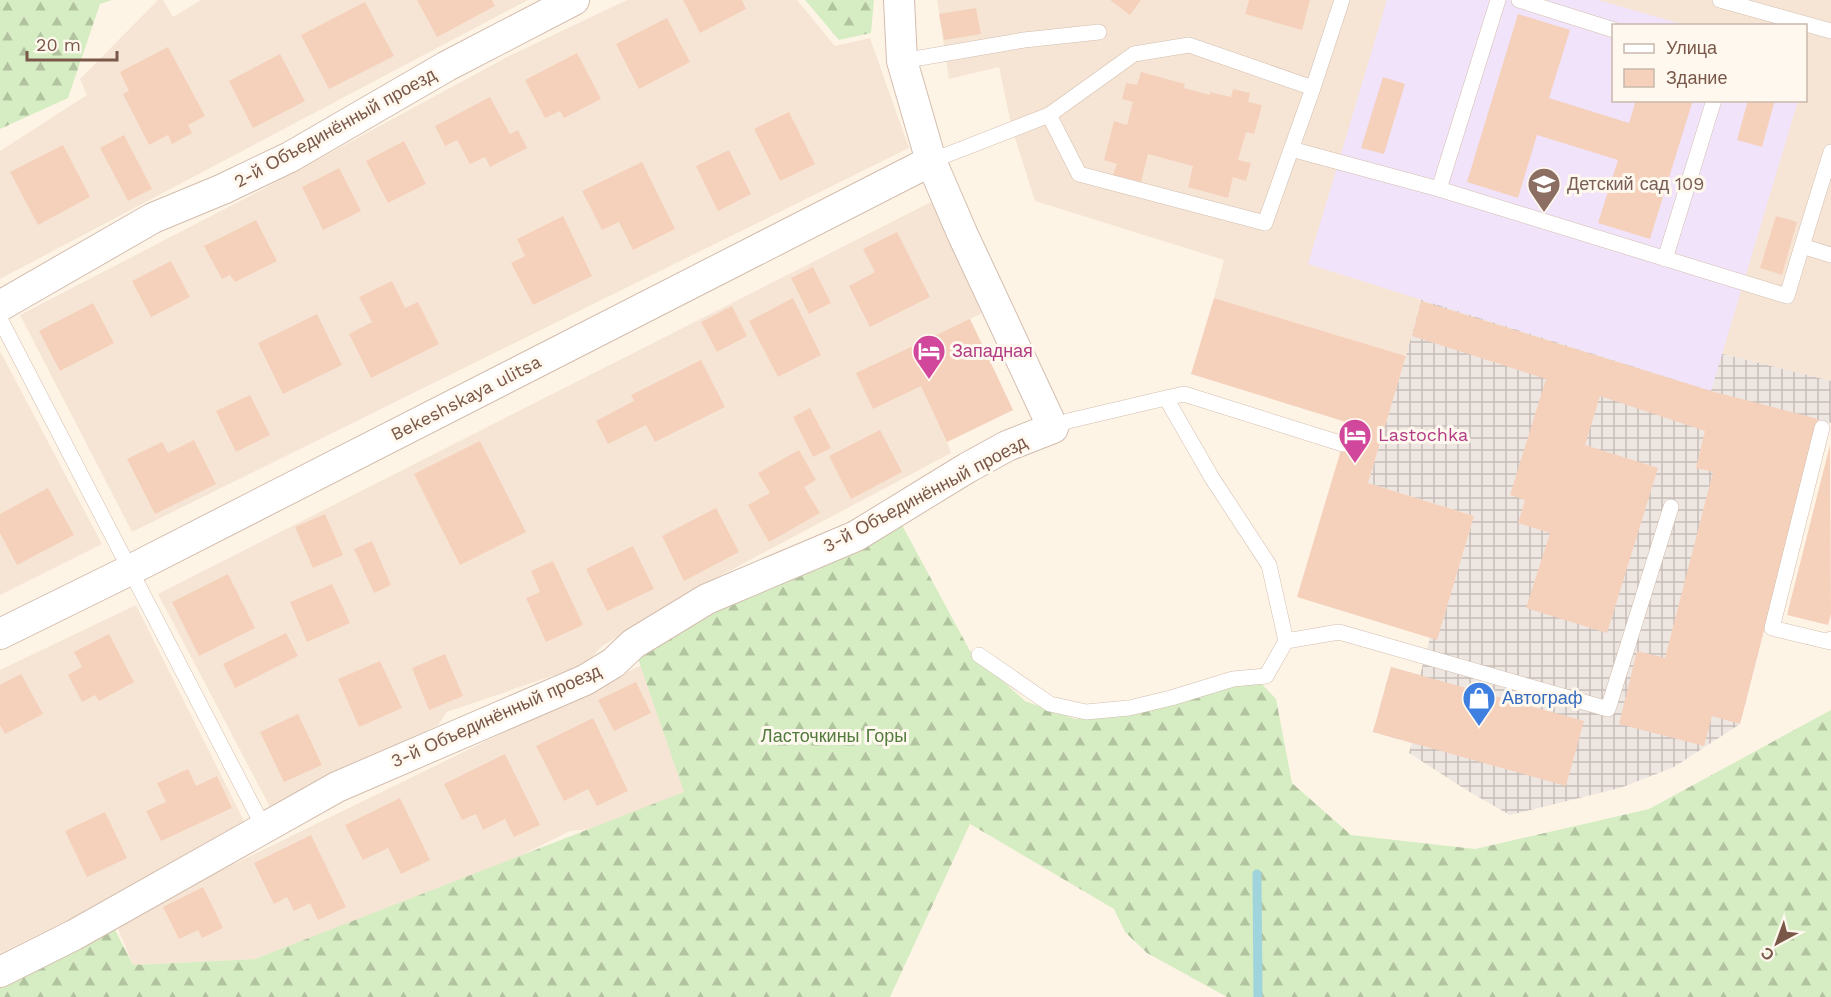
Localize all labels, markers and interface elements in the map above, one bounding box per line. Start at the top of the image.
scale bar [27,24,117,62]
legend [1612,24,1807,102]
text: 20 m [36,34,81,55]
text: Улица [1666,37,1718,58]
street label: 2-й Объединённый проезд [230,63,440,192]
text: Здание [1666,67,1727,88]
school or university icon: Детский сад 109 [1526,166,1562,213]
place label: Детский сад 109 [1567,173,1704,194]
hotel icon: Западная [911,333,947,380]
place label: Западная [952,340,1033,361]
street label: Bekeshskaya ulitsa [387,351,544,445]
hotel icon: Lastochka [1337,417,1373,464]
place label: Lastochka [1378,424,1468,445]
street label: 3-й Объединённый проезд [819,431,1031,556]
street label: 3-й Объединённый проезд [388,659,605,771]
shop icon: Автограф [1461,680,1497,727]
place label: Автограф [1502,687,1583,708]
park label: Ласточкины Горы [761,725,907,746]
north arrow [1747,913,1807,973]
text: С [1757,943,1778,965]

